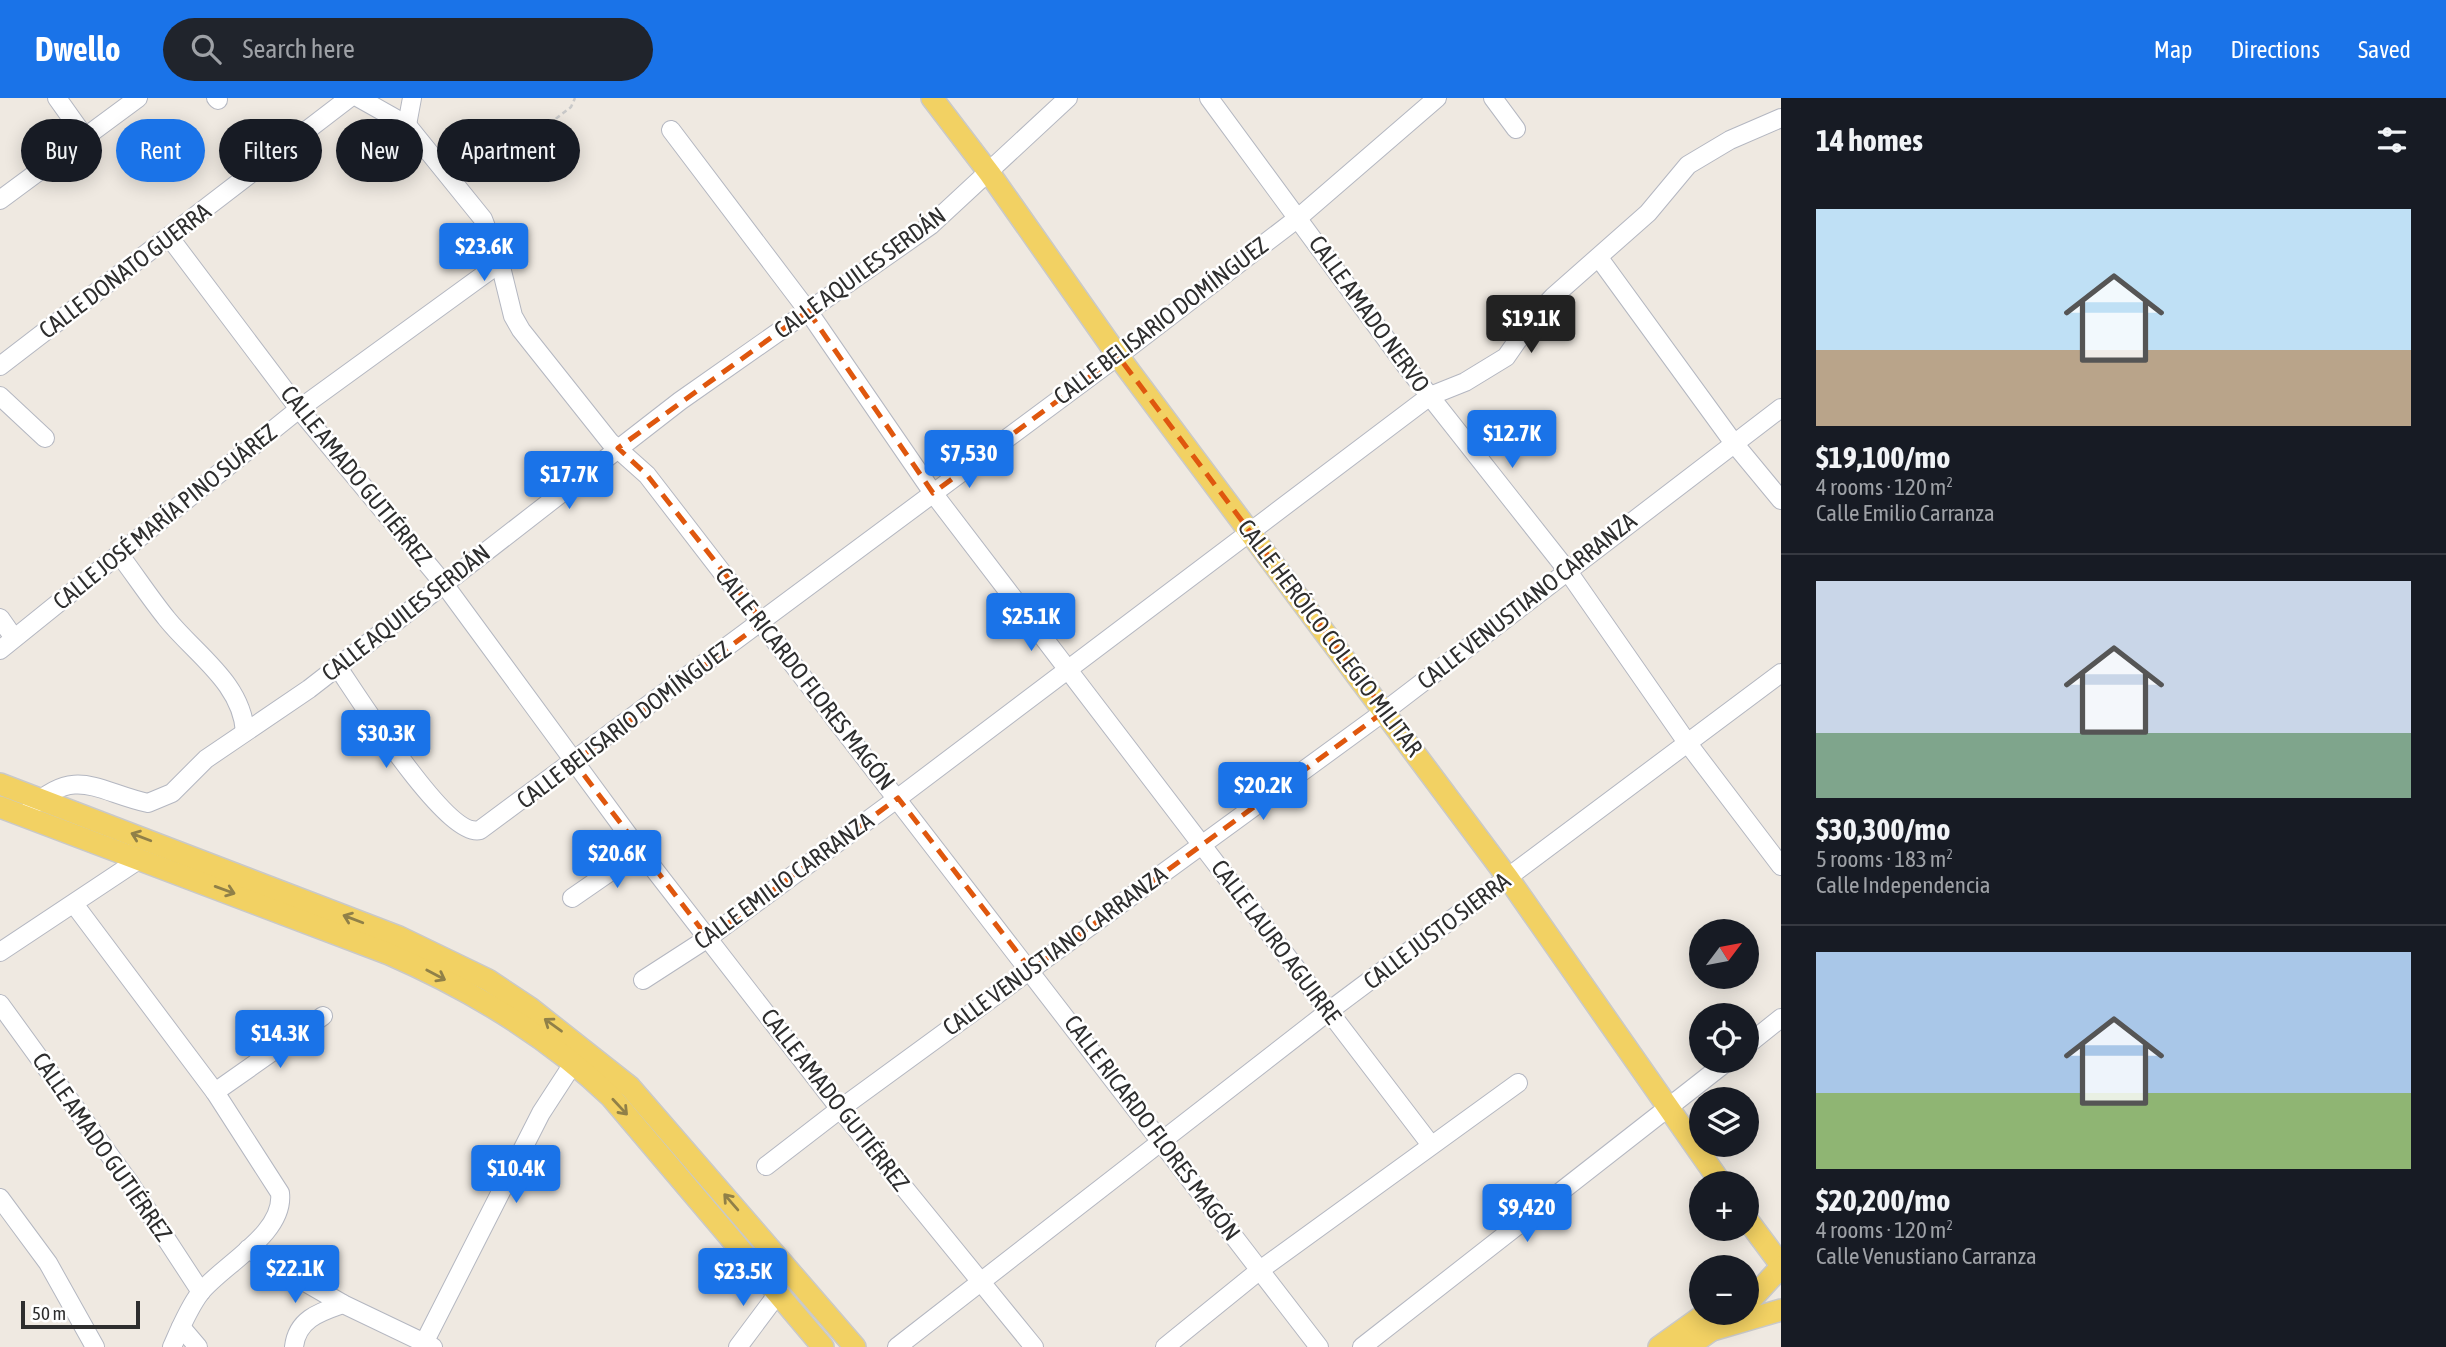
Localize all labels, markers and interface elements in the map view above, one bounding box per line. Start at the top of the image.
search box [163,18,653,81]
text: Dwello [35,30,121,68]
icon: search [187,30,225,68]
text: Search here [243,34,355,64]
text: Map [2154,36,2192,63]
text: Directions [2230,36,2320,63]
text: Saved [2358,36,2411,63]
chip: Buy [21,119,102,182]
chip: Rent [116,119,205,182]
chip: Filters [219,119,322,182]
chip: New [336,119,423,182]
chip: Apartment [437,119,580,182]
icon: filters [2373,121,2411,159]
text: 14 homes [1816,123,1923,157]
street label: CALLE DONATO GUERRA [34,197,216,344]
street label: CALLE AQUILES SERDÁN [769,201,951,344]
pin: $23.6K [427,223,541,283]
street label: CALLE AMADO NERVO [1304,230,1435,397]
street label: CALLE BELISARIO DOMÍNGUEZ [1048,231,1273,410]
text: $23.6K [455,233,513,259]
icon: home [2051,255,2177,381]
pin: $19.1K [1474,296,1588,355]
text: $19.1K [1502,305,1560,331]
street label: CALLE AMADO GUTIÉRREZ [275,380,437,571]
pin: $12.7K [1455,410,1569,470]
street label: CALLE JOSÉ MARÍA PINO SUÁREZ [48,418,282,615]
text: $12.7K [1483,420,1541,446]
pin: $7,530 [912,430,1026,490]
text: $7,530 [941,440,998,466]
text: $19,100/mo [1816,440,1950,474]
pin: $17.7K [512,452,626,511]
text: $17.7K [540,461,598,487]
text: 4 rooms · 120 m² [1816,474,1953,500]
text: Calle Emilio Carranza [1816,500,1995,526]
street label: CALLE VENUSTIANO CARRANZA [1412,507,1642,694]
street label: CALLE HERÓICO COLEGIO MILITAR [1233,514,1428,761]
street label: CALLE AQUILES SERDÁN [317,539,495,686]
street label: CALLE RICARDO FLORES MAGÓN [710,562,901,795]
pin: $25.1K [974,594,1088,653]
text: $25.1K [1002,603,1060,629]
icon: home [2051,627,2177,753]
street label: CALLE BELISARIO DOMÍNGUEZ [511,635,736,814]
pin: $30.3K [329,710,443,770]
text: $30.3K [357,720,415,746]
pin: $20.2K [1206,762,1320,822]
text: $20.2K [1234,772,1292,798]
street label: CALLE EMILIO CARRANZA [689,806,879,955]
text: $30,300/mo [1816,812,1950,846]
one-way arrow [130,830,152,843]
pin: $20.6K [560,830,674,890]
text: $20.6K [588,840,646,866]
text: 5 rooms · 183 m² [1816,846,1953,872]
street label: CALLE LAURO AGUIRRE [1206,855,1347,1029]
street label: CALLE VENUSTIANO CARRANZA [938,860,1172,1041]
street label: CALLE JUSTO SIERRA [1358,867,1515,994]
text: Calle Independencia [1816,872,1990,898]
one-way arrow [213,885,235,898]
one-way arrow [343,911,364,924]
north arrow [1689,919,1759,989]
map controls [1689,919,1759,1325]
one-way arrow [425,969,446,982]
icon: home [2051,998,2177,1124]
street label: CALLE AMADO GUTIÉRREZ [756,1003,915,1196]
button: locate [1689,1003,1759,1073]
pin: $14.3K [223,1010,337,1070]
street label: CALLE RICARDO FLORES MAGÓN [1059,1010,1246,1246]
one-way arrow [544,1018,563,1032]
text: $14.3K [251,1020,309,1046]
street label: CALLE AMADO GUTIÉRREZ [27,1047,178,1246]
button: layers [1689,1087,1759,1157]
one-way arrow [611,1098,628,1115]
pin: $10.4K [459,1146,573,1205]
text: $10.4K [487,1155,545,1181]
button: + [1689,1171,1759,1241]
text: $20,200/mo [1816,1183,1950,1217]
pin: $9,420 [1470,1184,1584,1244]
one-way arrow [723,1194,739,1212]
text: $9,420 [1499,1194,1556,1220]
text: 4 rooms · 120 m² [1816,1217,1953,1243]
text: Calle Venustiano Carranza [1816,1243,2037,1269]
pin: $22.1K [238,1246,352,1305]
pin: $23.5K [686,1248,800,1308]
text: $22.1K [266,1255,324,1281]
button: − [1689,1255,1759,1325]
text: $23.5K [714,1258,772,1284]
scale bar [21,1298,140,1330]
text: 50 m [32,1302,66,1324]

